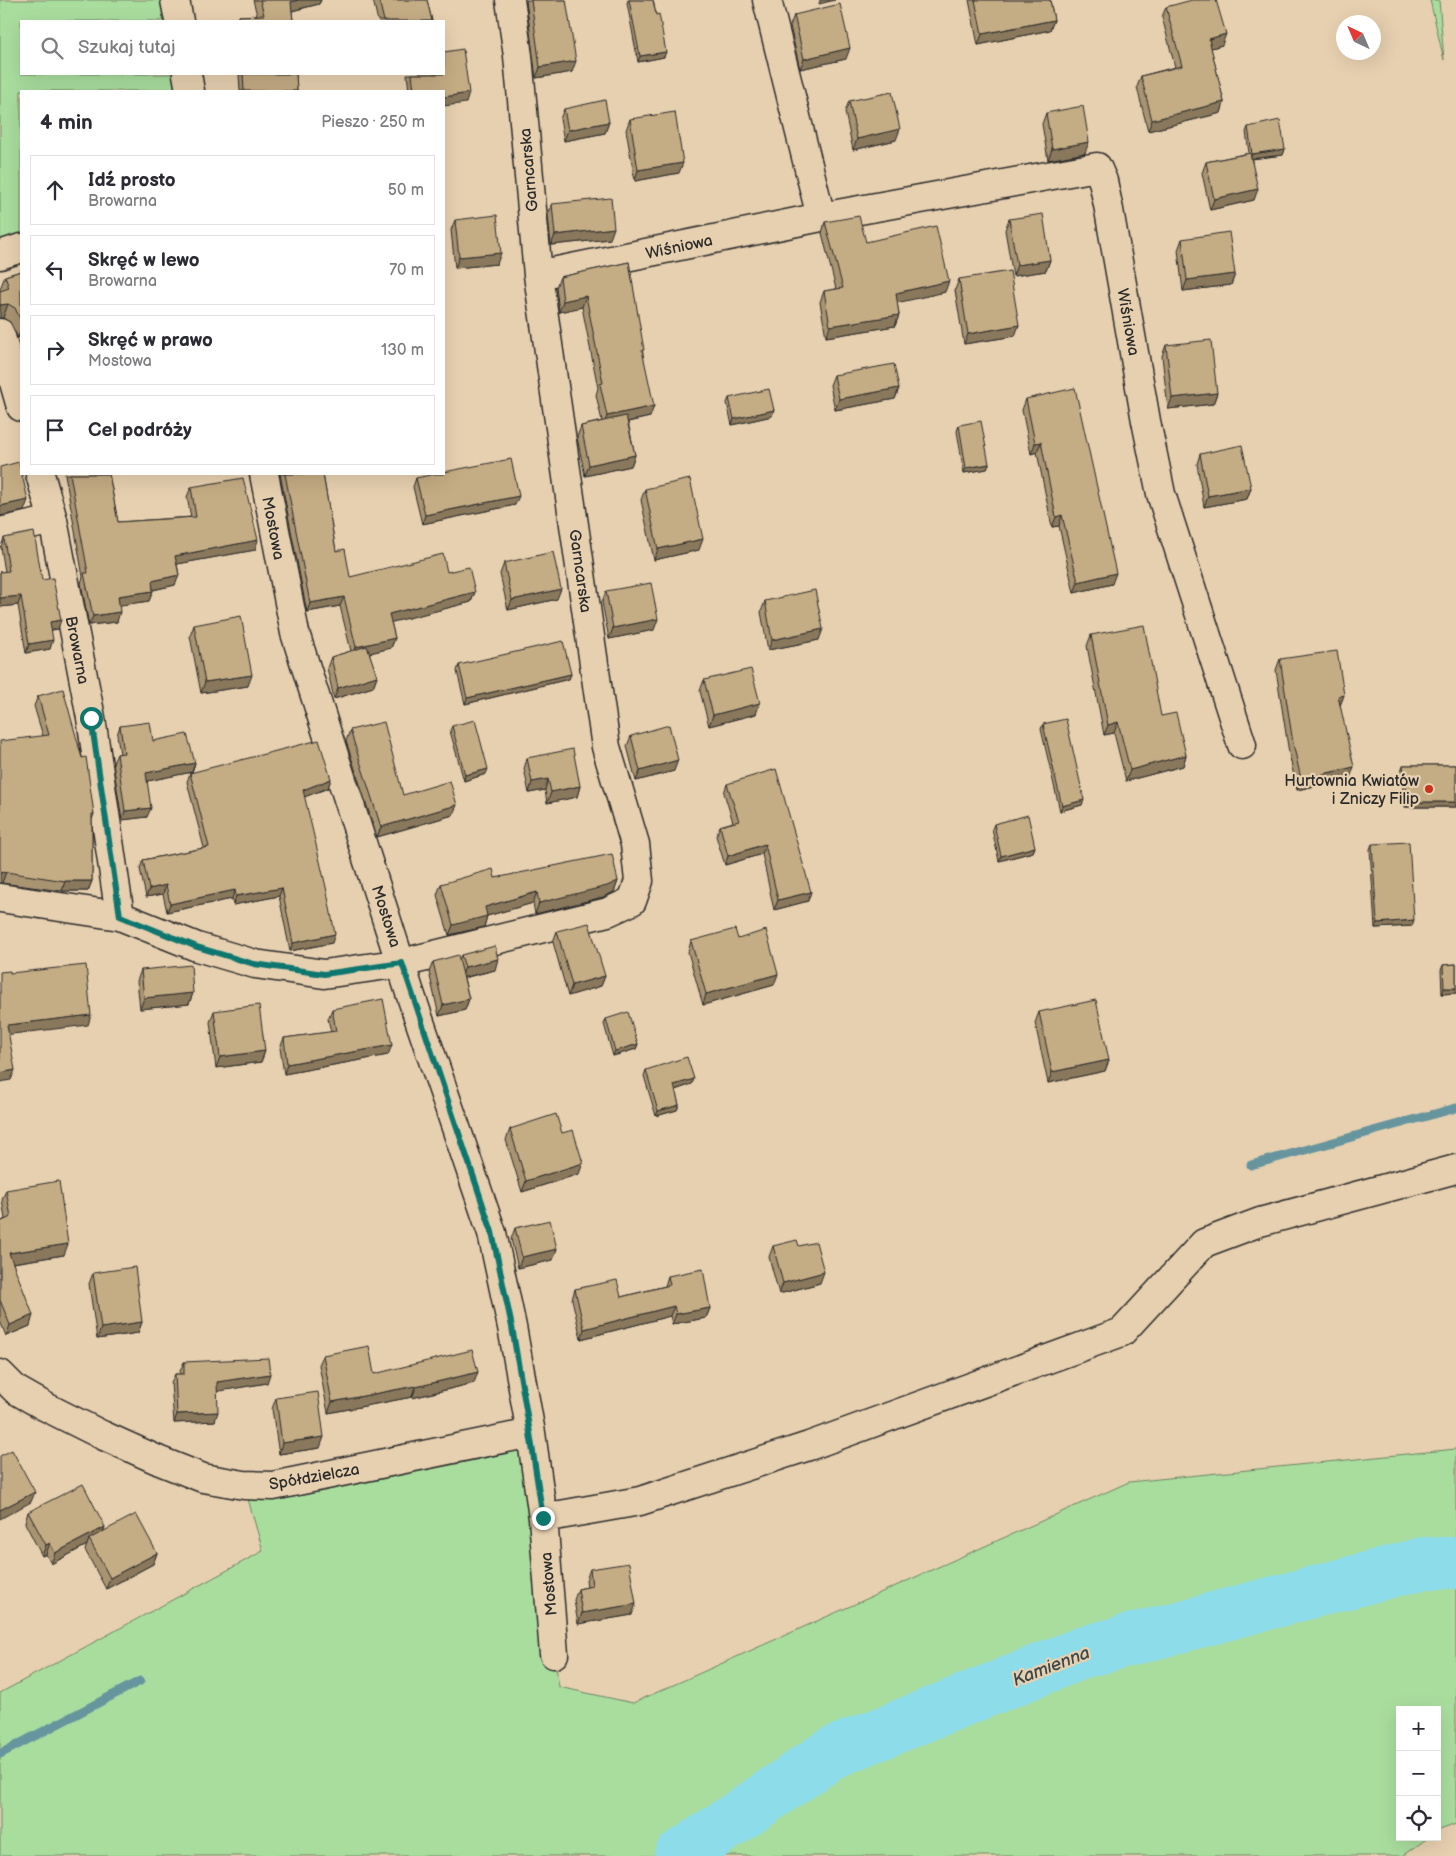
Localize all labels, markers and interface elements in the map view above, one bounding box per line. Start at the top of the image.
north arrow [1336,15,1381,60]
search box [20,20,445,75]
icon: search [38,34,66,62]
text: Szukaj tutaj [78,36,175,59]
text: 4 min [40,110,93,135]
text: Pieszo · 250 m [321,113,425,132]
street label: Garncarska [516,127,543,212]
text: Idź prosto [88,169,176,192]
icon: ahead [41,176,69,204]
text: 50 m [388,181,424,200]
text: Browarna [88,192,157,211]
street label: Wiśniowa [644,231,715,264]
text: Skręć w lewo [88,249,200,272]
icon: left [41,256,69,284]
text: 70 m [389,261,424,280]
text: Browarna [88,272,157,291]
street label: Wiśniowa [1112,287,1143,357]
text: Skręć w prawo [88,329,213,352]
icon: right [41,336,69,364]
text: 130 m [381,341,424,360]
text: Mostowa [88,352,152,371]
icon: arrive [41,416,69,444]
text: Cel podróży [88,419,192,442]
street label: Mostowa [257,495,288,561]
street label: Garncarska [564,528,595,614]
street label: Browarna [61,615,92,686]
route start [80,707,103,730]
place label: Hurtownia Kwiatów i Zniczy Filip [1284,772,1419,809]
marker: Hurtownia Kwiatów i Zniczy Filip [1423,783,1435,795]
street label: Mostowa [367,883,404,950]
street label: Spółdzielcza [268,1460,361,1495]
route end [532,1507,555,1530]
street label: Mostowa [537,1551,562,1617]
water label: Kamienna [1010,1642,1093,1691]
map controls [1396,1706,1441,1841]
button: + [1396,1706,1441,1751]
button: − [1396,1751,1441,1796]
button: locate [1396,1796,1441,1841]

